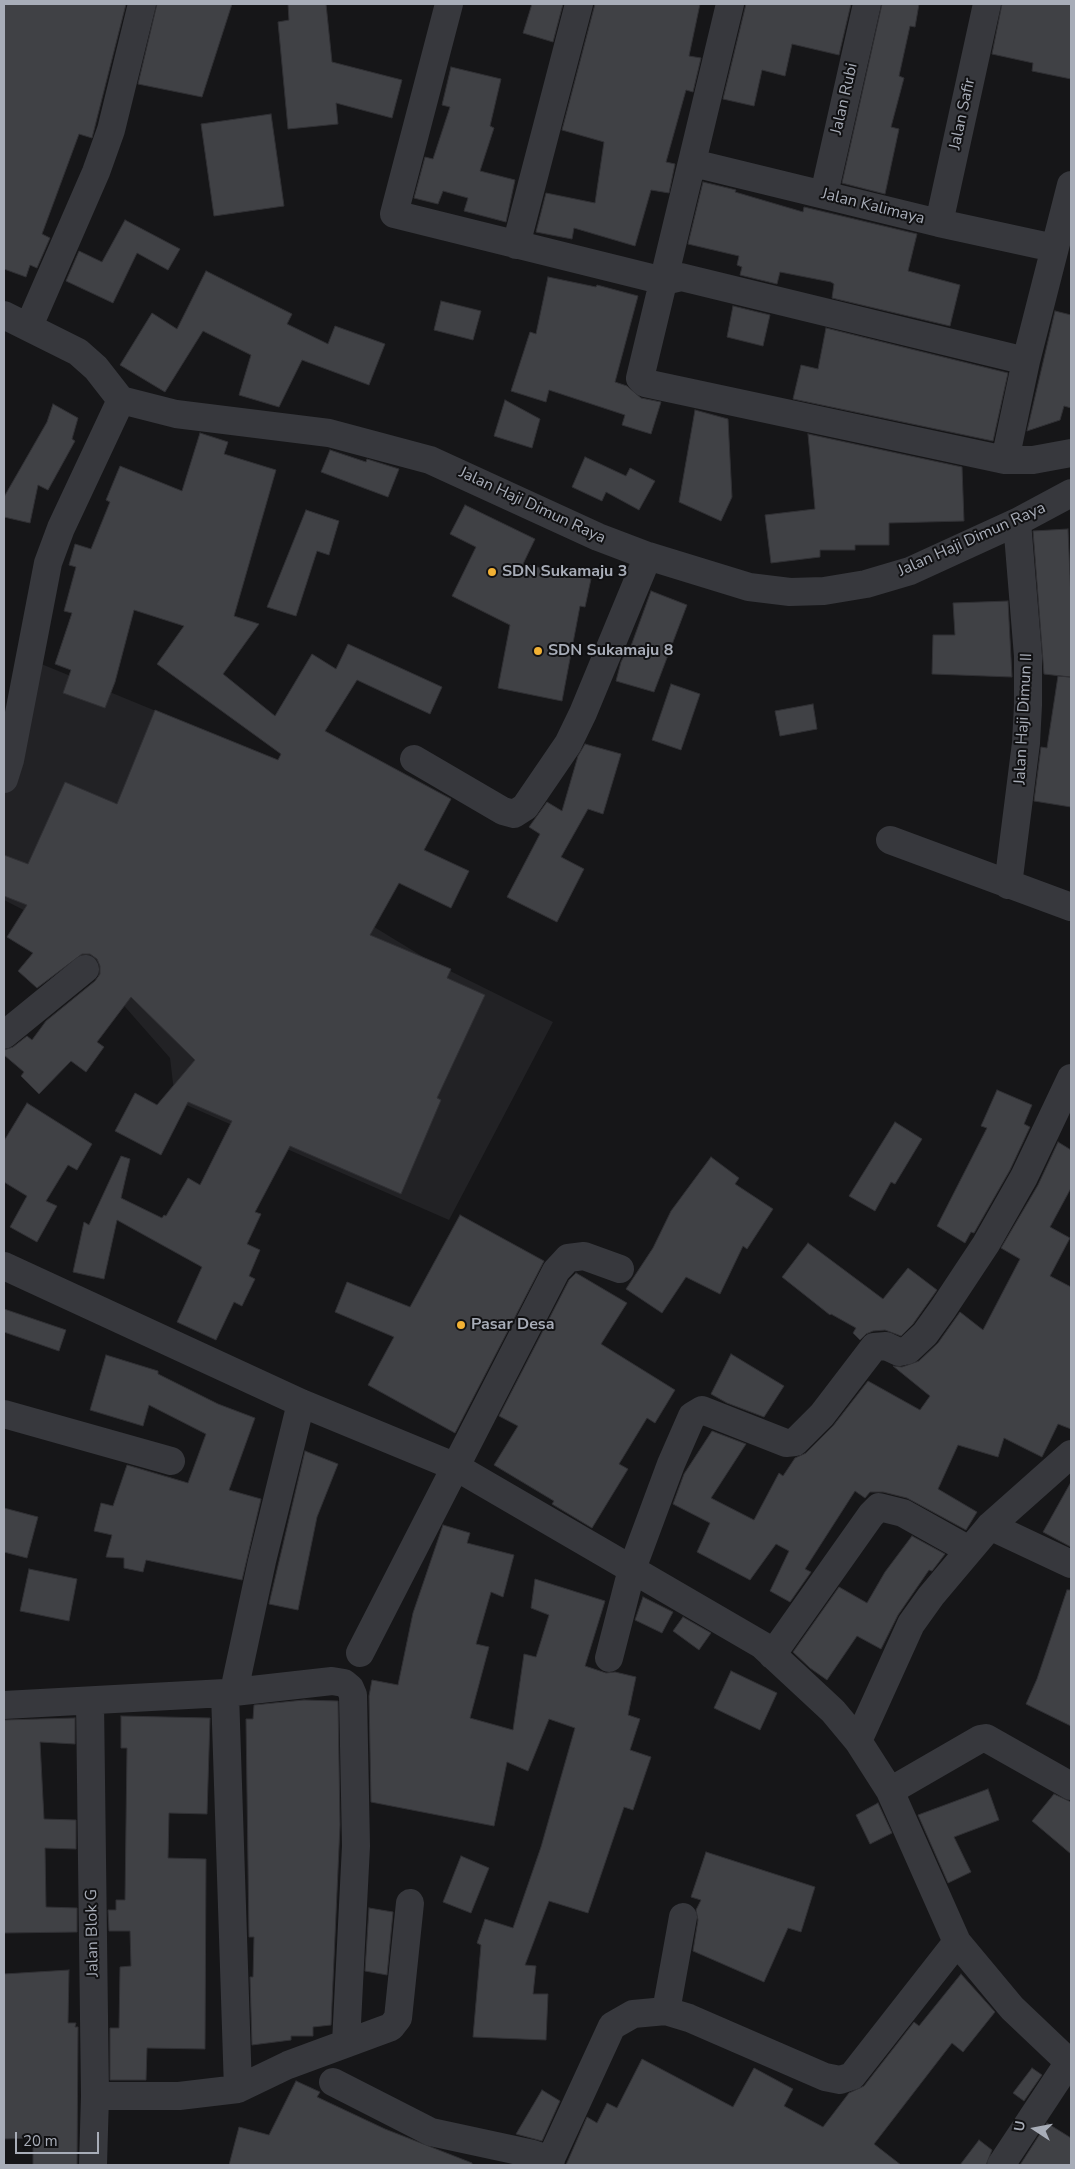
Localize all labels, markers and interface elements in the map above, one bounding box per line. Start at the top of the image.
street label: Jalan Rubi [827,61,863,137]
street label: Jalan Safir [946,76,980,152]
street label: Jalan Kalimaya [819,185,927,229]
street label: Jalan Haji Dimun Raya [456,464,608,548]
street label: Jalan Haji Dimun Raya [895,499,1049,581]
place label: SDN Sukamaju 3 [502,562,627,582]
marker: SDN Sukamaju 3 [486,566,498,578]
place label: SDN Sukamaju 8 [548,641,673,661]
marker: SDN Sukamaju 8 [532,645,544,657]
street label: Jalan Haji Dimun II [1011,653,1037,785]
place label: Pasar Desa [471,1315,554,1335]
marker: Pasar Desa [455,1319,467,1331]
street label: Jalan Blok G [83,1889,103,1977]
north arrow [1010,2104,1060,2154]
text: U [1009,2119,1030,2133]
scale bar [18,2122,101,2154]
text: 20 m [23,2131,58,2151]

